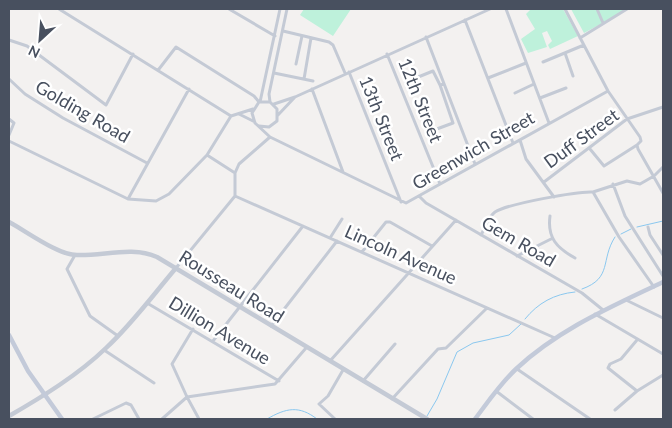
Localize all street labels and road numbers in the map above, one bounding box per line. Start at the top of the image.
street label: 12th Street [394,54,448,146]
street label: 13th Street [355,72,409,164]
street label: Golding Road [32,75,134,147]
street label: Duff Street [539,103,623,173]
street label: Greenwich Street [408,106,538,194]
street label: Gem Road [478,211,560,271]
street label: Lincoln Avenue [342,220,460,288]
street label: Rousseau Road [175,245,289,327]
street label: Dillion Avenue [165,291,275,369]

